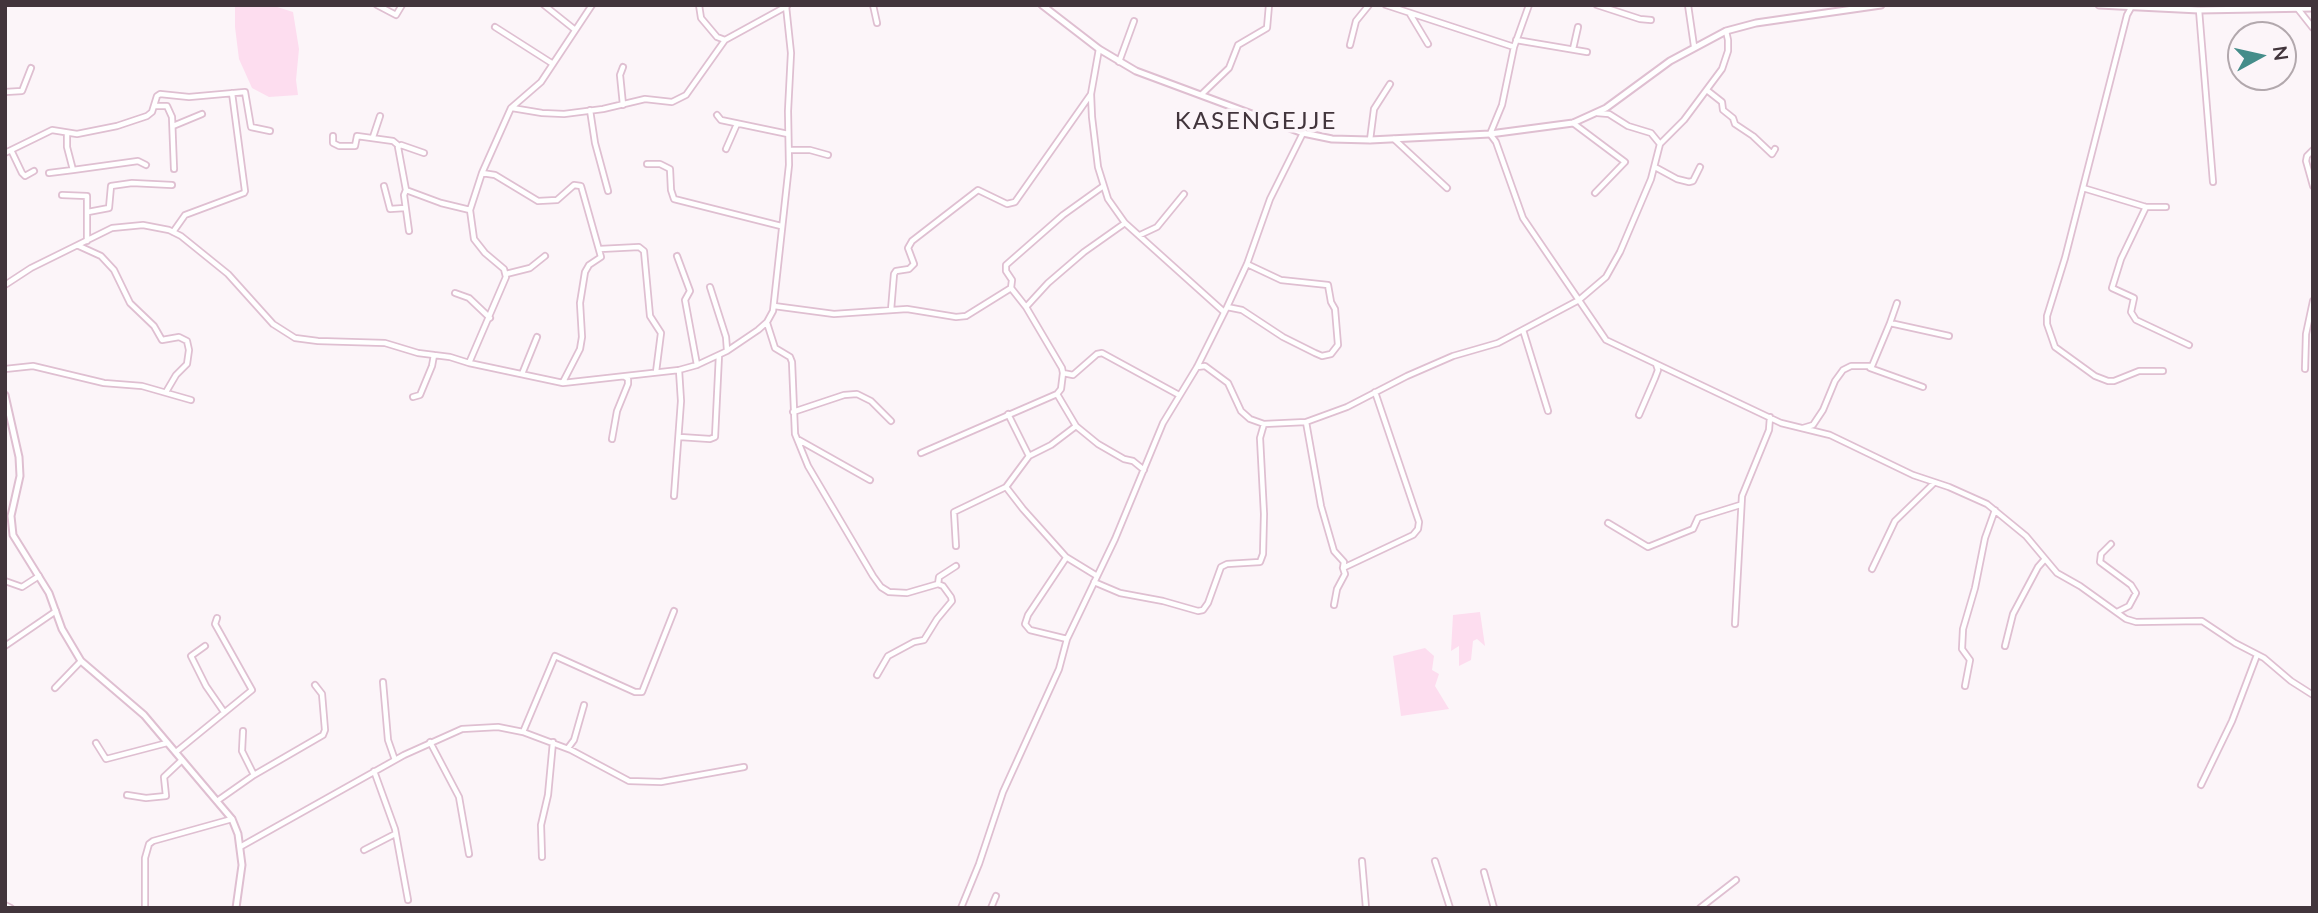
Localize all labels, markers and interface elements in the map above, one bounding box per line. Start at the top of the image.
north arrow [2227,21,2297,91]
text: N [2269,44,2294,62]
district label: KASENGEJJE [1176,107,1336,135]

